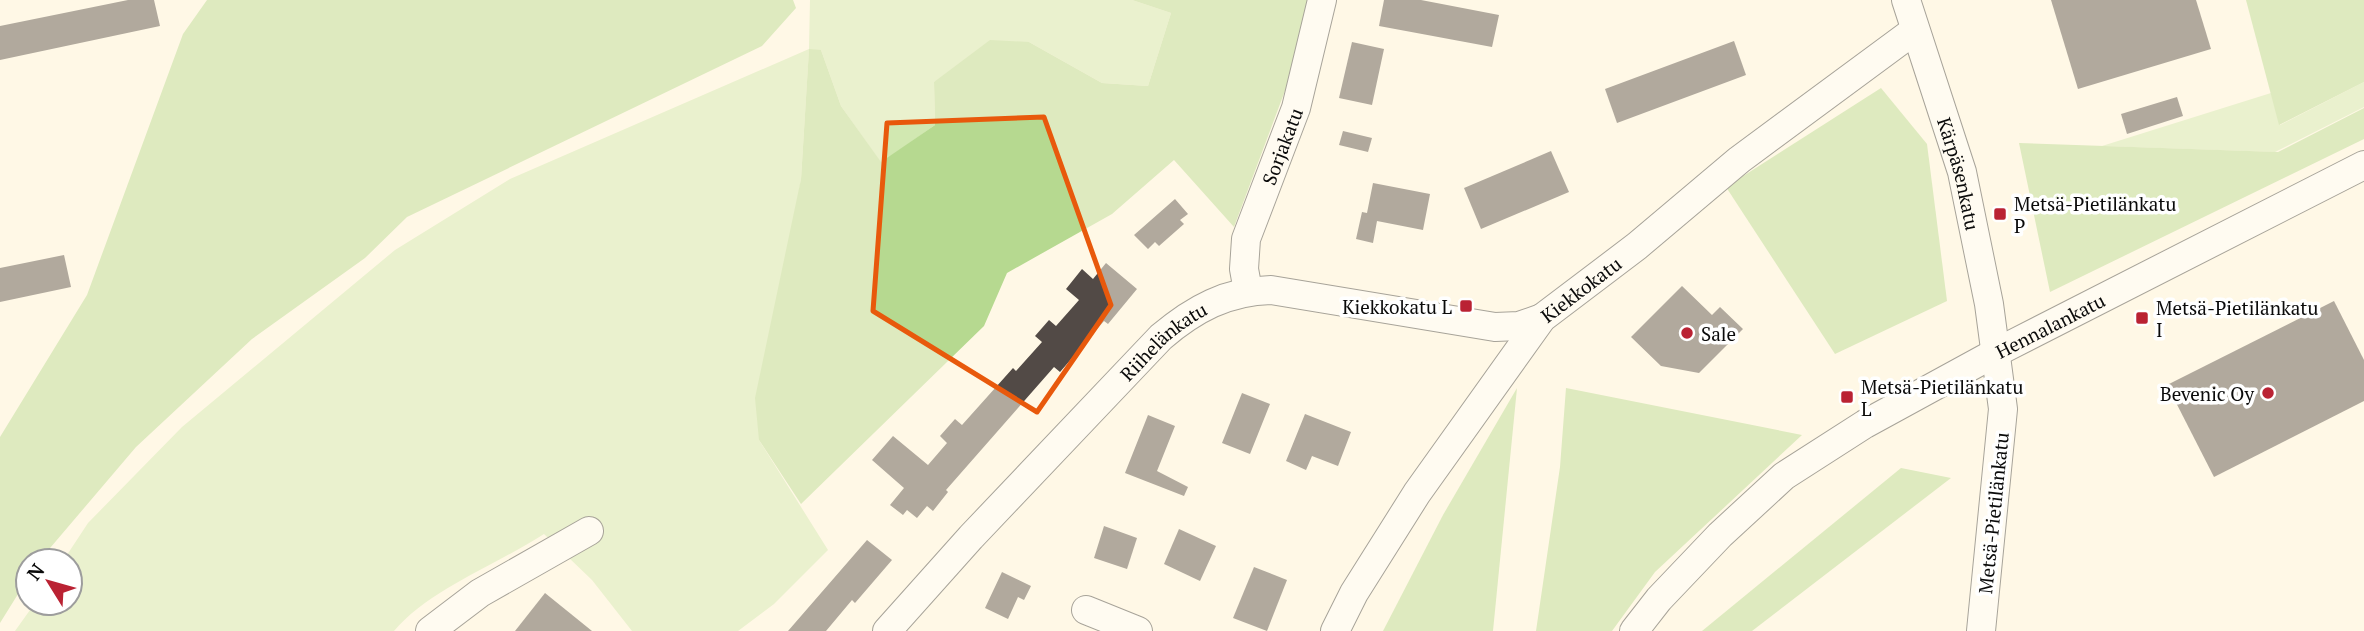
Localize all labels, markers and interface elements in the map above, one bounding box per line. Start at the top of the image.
street label: Sorjakatu [1255,104,1308,188]
street label: Kärpäsenkatu [1932,114,1986,233]
place label: Metsä-Pietilänkatu P [2014,191,2176,238]
marker: Metsä-Pietilänkatu P [1992,206,2008,222]
street label: Kiekkokatu [1535,250,1626,327]
street label: Hennalankatu [1991,287,2109,363]
place label: Kiekkokatu L [1342,294,1453,319]
place label: Metsä-Pietilänkatu I [2156,295,2318,342]
street label: Riihelänkatu [1114,296,1211,386]
marker: Kiekkokatu L [1458,298,1474,314]
marker: Metsä-Pietilänkatu I [2134,310,2150,326]
place label: Sale [1701,321,1736,346]
marker: Sale [1679,325,1695,341]
place label: Metsä-Pietilänkatu L [1861,374,2023,421]
place label: Bevenic Oy [2160,381,2254,406]
marker: Bevenic Oy [2260,385,2276,401]
marker: Metsä-Pietilänkatu L [1839,389,1855,405]
street label: Metsä-Pietilänkatu [1972,431,2014,595]
north arrow [14,547,84,617]
text: N [21,558,50,585]

